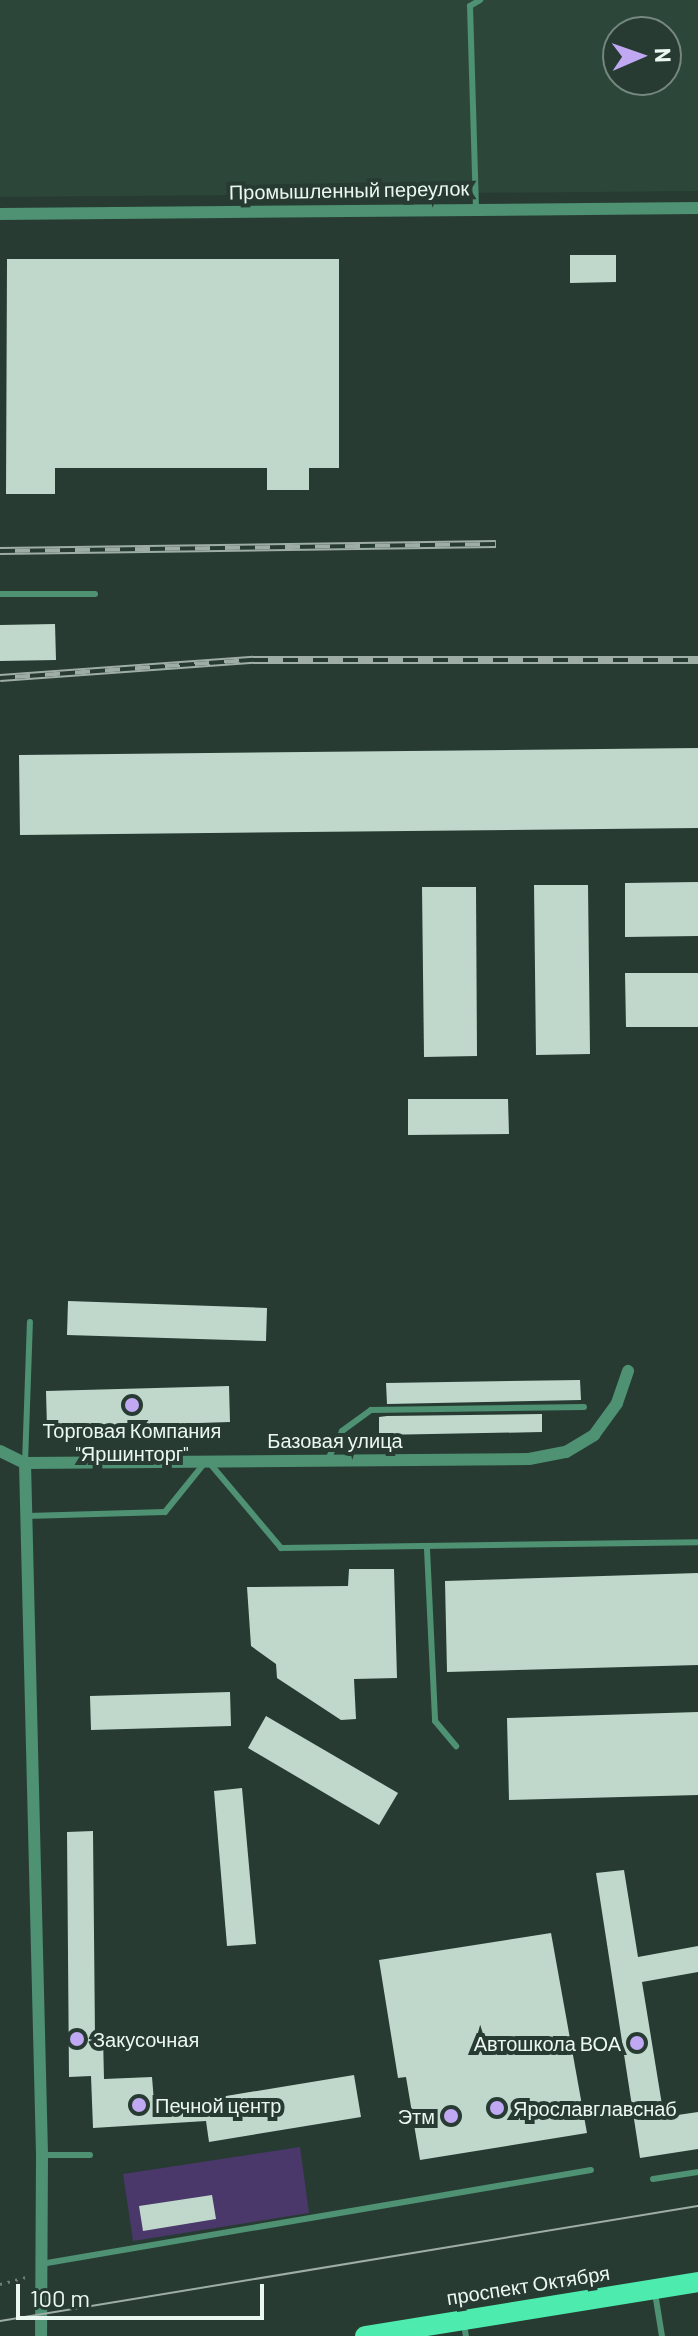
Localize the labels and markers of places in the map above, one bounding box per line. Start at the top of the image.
marker: Торговая Компания "Яршинторг" [123,1396,141,1414]
place label: Торговая Компания "Яршинторг" [43,1418,221,1465]
place label: Закусочная [93,2027,199,2051]
marker: Закусочная [68,2030,86,2048]
place label: Автошкола ВОА [474,2031,621,2055]
marker: Автошкола ВОА [628,2034,646,2052]
place label: Печной центр [155,2093,281,2117]
marker: Печной центр [130,2096,148,2114]
place label: Ярославглавснаб [513,2096,677,2120]
marker: Ярославглавснаб [488,2099,506,2117]
place label: Этм [398,2104,435,2128]
marker: Этм [442,2107,460,2125]

